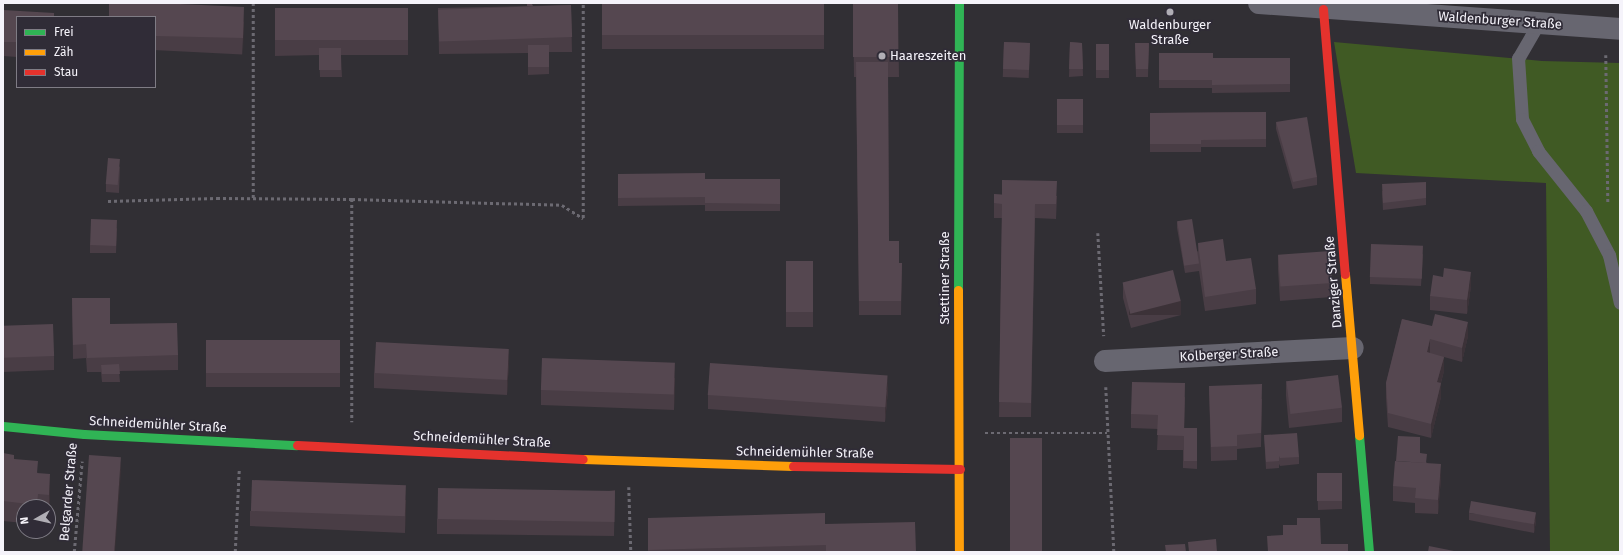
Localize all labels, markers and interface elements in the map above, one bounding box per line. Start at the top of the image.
marker: Waldenburger Straße [1165,7,1175,17]
street label: Waldenburger Straße [1438,9,1562,33]
legend [16,16,156,88]
place label: Waldenburger Straße [1129,18,1211,49]
text: Frei [54,25,74,39]
text: Zäh [54,45,74,59]
place label: Haareszeiten [890,48,966,64]
marker: Haareszeiten [877,51,887,61]
text: Stau [54,65,78,79]
street label: Stettiner Straße [937,231,953,325]
street label: Danziger Straße [1322,235,1346,329]
street label: Kolberger Straße [1179,345,1279,365]
street label: Schneidemühler Straße [89,414,227,436]
street label: Schneidemühler Straße [413,429,551,451]
street label: Belgarder Straße [57,442,81,542]
street label: Schneidemühler Straße [736,444,874,462]
north arrow [16,499,56,539]
text: N [18,516,32,525]

